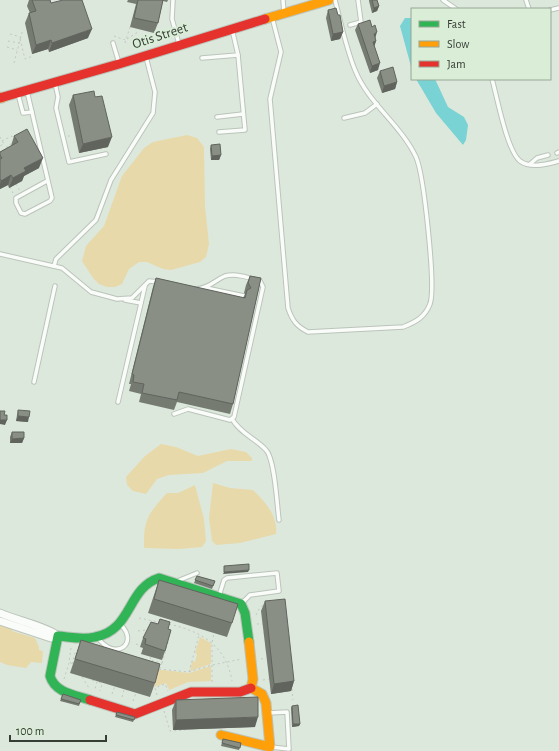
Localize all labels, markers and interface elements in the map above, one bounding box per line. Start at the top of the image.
legend [411,8,551,80]
text: Fast [447,18,466,30]
street label: Otis Street [131,20,190,51]
text: Slow [447,38,469,50]
text: Jam [447,58,466,70]
scale bar [10,717,106,743]
text: 100 m [16,725,44,737]

